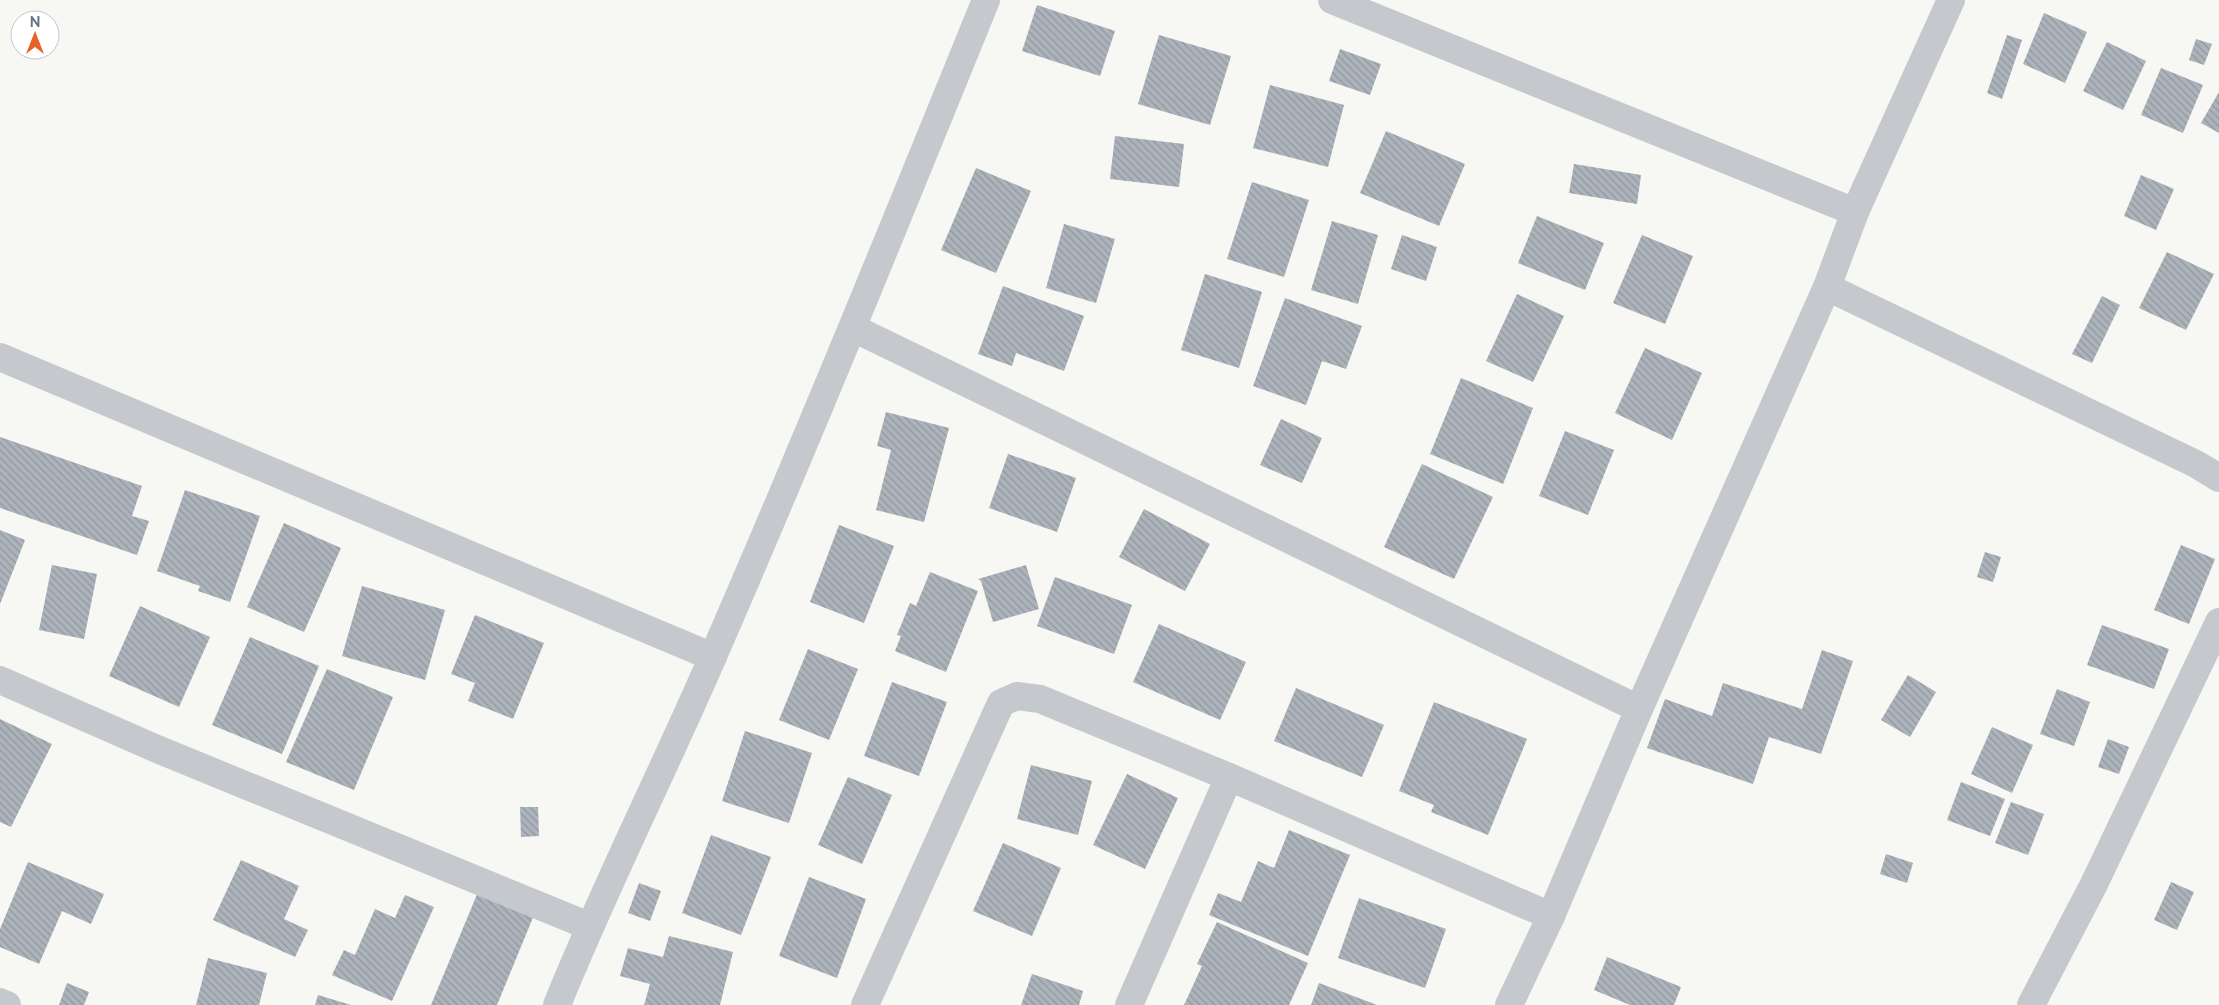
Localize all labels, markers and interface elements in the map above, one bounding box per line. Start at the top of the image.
north arrow [10,10,60,60]
text: N [30,14,40,30]

